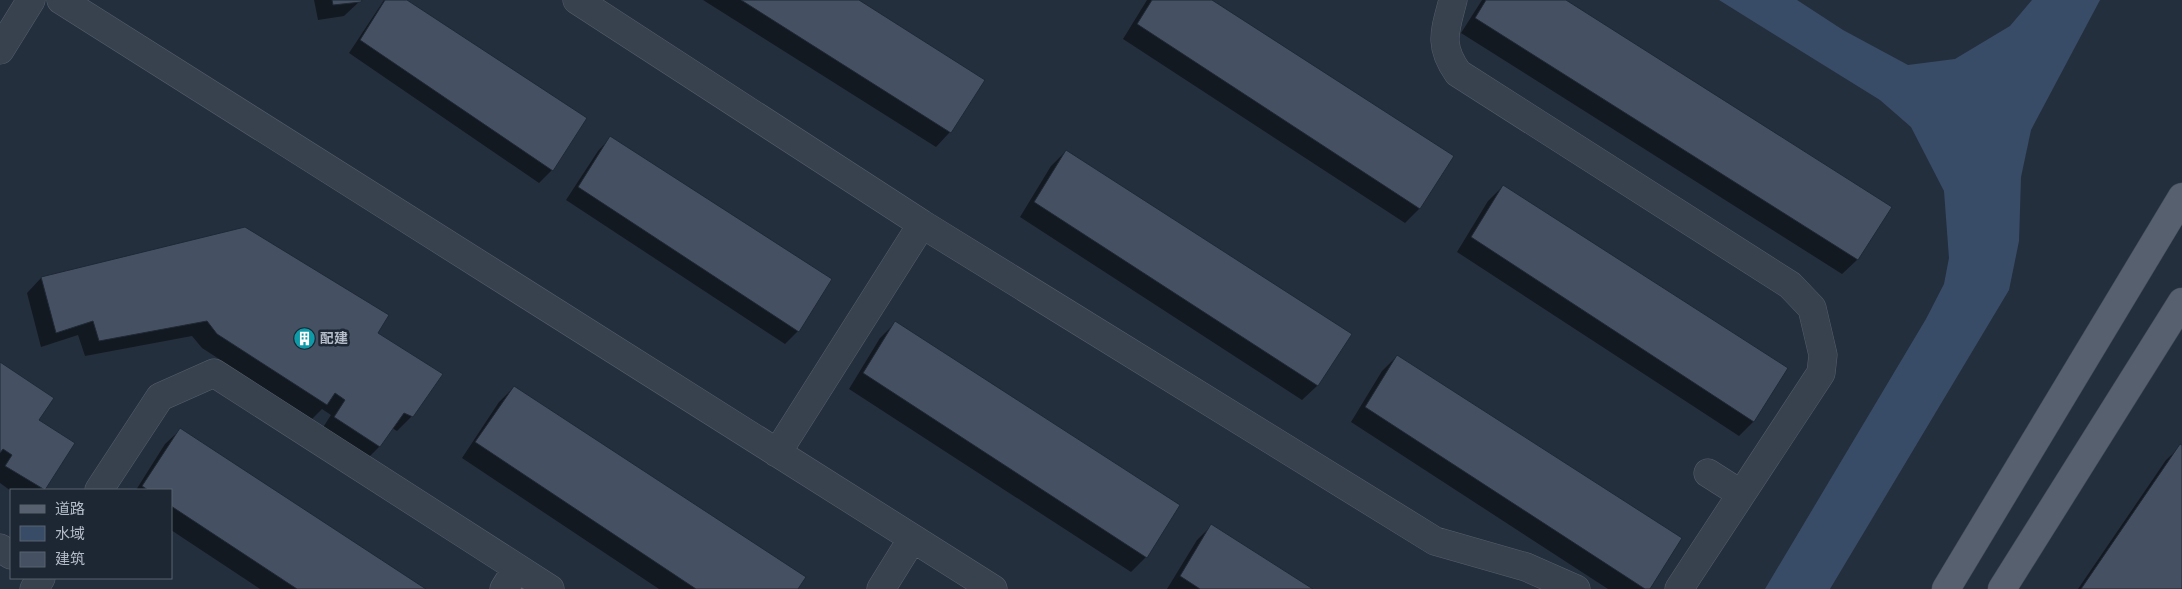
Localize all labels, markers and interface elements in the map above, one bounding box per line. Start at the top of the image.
building icon: 配建 [292,326,316,350]
place label: 配建 [320,330,348,346]
legend [10,489,172,579]
text: 道路 [55,500,85,518]
text: 水域 [55,525,85,543]
text: 建筑 [55,550,85,568]

